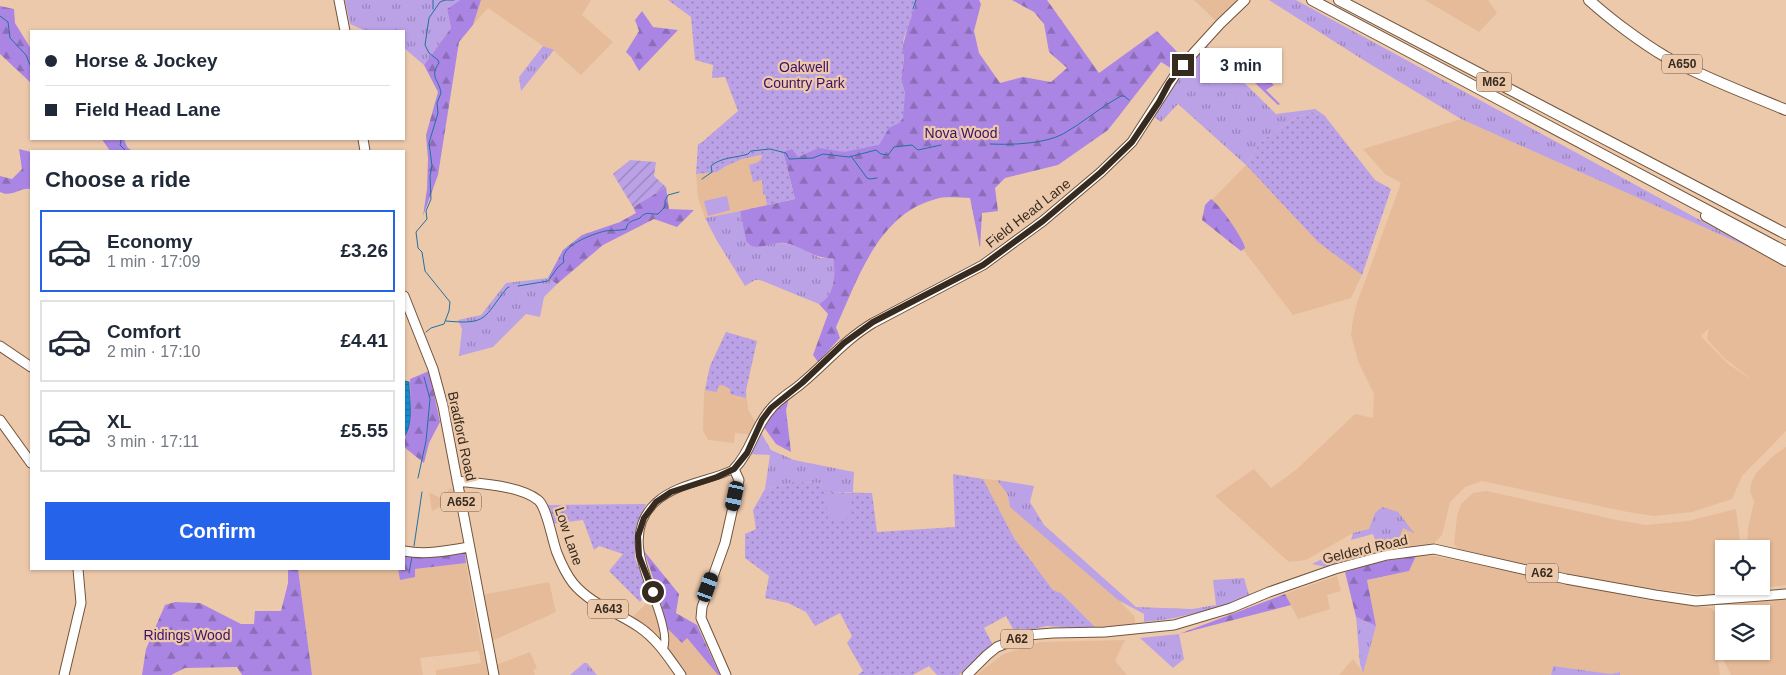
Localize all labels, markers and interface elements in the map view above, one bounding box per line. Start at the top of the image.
callout: 3 min [1200,48,1283,82]
text: Horse & Jockey [75,50,218,71]
route end [1172,54,1194,76]
road number: A650 [1662,54,1702,74]
text: 3 min [1220,57,1262,74]
park label: Oakwell Country Park [763,59,846,91]
road number: M62 [1476,72,1512,91]
text: Field Head Lane [75,99,221,120]
park label: Nova Wood [925,125,997,141]
text: Choose a ride [45,167,190,192]
street label: Field Head Lane [983,175,1074,251]
icon: car [47,229,92,274]
text: Economy [107,231,193,252]
text: £3.26 [340,240,388,261]
text: 1 min · 17:09 [107,253,200,270]
icon: car [47,319,92,364]
text: Comfort [107,321,181,342]
text: £4.41 [340,330,388,351]
text: 2 min · 17:10 [107,343,200,360]
street label: Bradford Road [445,390,479,482]
icon: car [47,409,92,454]
text: XL [107,411,131,432]
text: £5.55 [340,420,388,441]
text: 3 min · 17:11 [107,433,199,450]
car [724,480,745,512]
road number: A652 [441,492,481,512]
button: Confirm [45,502,390,560]
street label: Low Lane [552,505,587,568]
street label: Gelderd Road [1321,531,1409,567]
map controls [1715,540,1770,660]
button: locate [1715,540,1770,595]
road number: A62 [1526,564,1558,582]
car [695,570,720,604]
route start [642,581,664,603]
road number: A643 [588,600,628,618]
button: layers [1715,605,1770,660]
park label: Ridings Wood [144,627,230,643]
road number: A62 [1001,630,1033,648]

